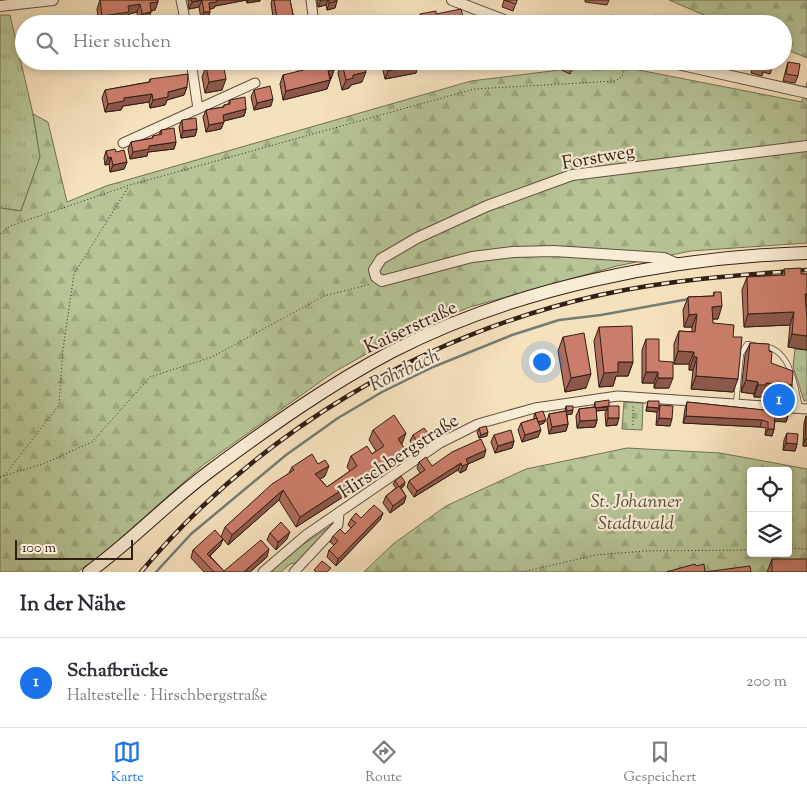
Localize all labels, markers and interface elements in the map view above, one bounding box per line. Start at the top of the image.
search box [15,15,792,70]
icon: search [33,29,61,57]
text: Hier suchen [73,29,171,56]
street label: Forstweg [560,139,637,178]
street label: Kaiserstraße [360,295,462,362]
water label: Rohrbach [365,342,445,400]
your location [529,349,555,375]
pin: 1 [763,381,795,419]
street label: Hirschbergstraße [334,408,465,506]
map controls [747,467,792,557]
button: locate [747,467,792,512]
park label: St. Johanner Stadtwald [590,489,682,538]
button: layers [747,512,792,557]
scale bar [15,537,132,560]
text: 100 m [22,539,56,559]
text: In der Nähe [20,590,126,620]
text: Schafbrücke [67,658,168,685]
text: 1 [33,671,39,694]
text: 200 m [746,671,787,694]
text: Haltestelle · Hirschbergstraße [67,685,267,708]
tab: Karte [111,738,144,788]
tab: Route [365,738,402,788]
tab: Gespeichert [624,738,696,788]

